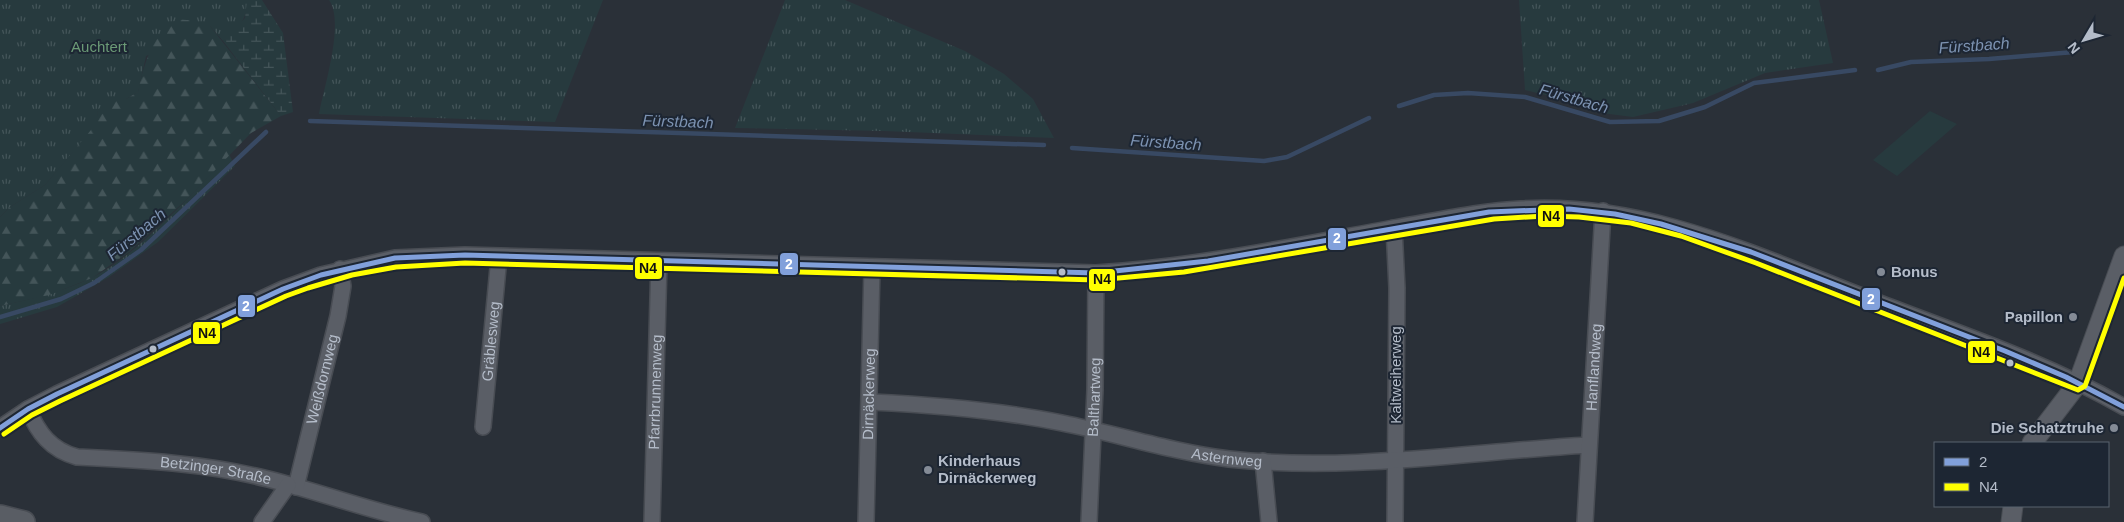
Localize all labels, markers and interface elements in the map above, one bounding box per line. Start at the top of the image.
north arrow [2059,15,2109,65]
water label: Fürstbach [1938,35,2010,56]
park label: Auchtert [71,38,128,55]
text: N [2064,39,2083,57]
water label: Fürstbach [1537,81,1610,116]
water label: Fürstbach [642,112,714,131]
water label: Fürstbach [1130,132,1202,153]
line badge: N4 [1537,204,1565,228]
water label: Fürstbach [104,205,169,264]
text: N4 [1542,208,1560,224]
line badge: 2 [1327,227,1347,251]
text: 2 [1333,230,1341,246]
line badge: 2 [779,252,799,276]
line badge: N4 [634,256,663,280]
text: 2 [785,256,793,272]
text: N4 [639,260,657,276]
place label: Bonus [1891,263,1938,280]
marker: Bonus [1875,266,1887,278]
unlabelled marker [1057,267,1067,277]
line badge: N4 [1088,268,1116,292]
text: N4 [1093,271,1111,287]
line badge: 2 [1861,287,1881,311]
text: 2 [1867,291,1875,307]
line badge: 2 [237,294,256,318]
text: 2 [242,298,250,314]
street label: Gräblesweg [478,301,503,382]
place label: Papillon [2005,308,2063,325]
marker: Papillon [2067,311,2079,323]
line badge: N4 [192,321,221,345]
street label: Hanflandweg [1582,323,1604,411]
text: N4 [198,325,216,341]
street label: Kaltweiherweg [1387,326,1404,424]
street label: Weißdornweg [303,332,341,426]
street label: Pfarrbrunnenweg [645,334,665,450]
line badge: N4 [1967,340,1996,364]
unlabelled marker [148,344,158,354]
text: N4 [1972,344,1990,360]
street label: Dirnäckerweg [859,348,878,440]
street label: Balthartweg [1084,357,1103,437]
unlabelled marker [2005,358,2015,368]
place label: Die Schatztruhe [1991,419,2104,436]
marker: Die Schatztruhe [2108,422,2120,434]
legend [1934,442,2109,507]
street label: Asternweg [1190,444,1263,470]
place label: Kinderhaus Dirnäckerweg [938,452,1036,486]
street label: Betzinger Straße [159,453,273,488]
text: 2 [1979,453,1987,470]
marker: Kinderhaus Dirnäckerweg [922,464,934,476]
text: N4 [1979,478,1998,495]

